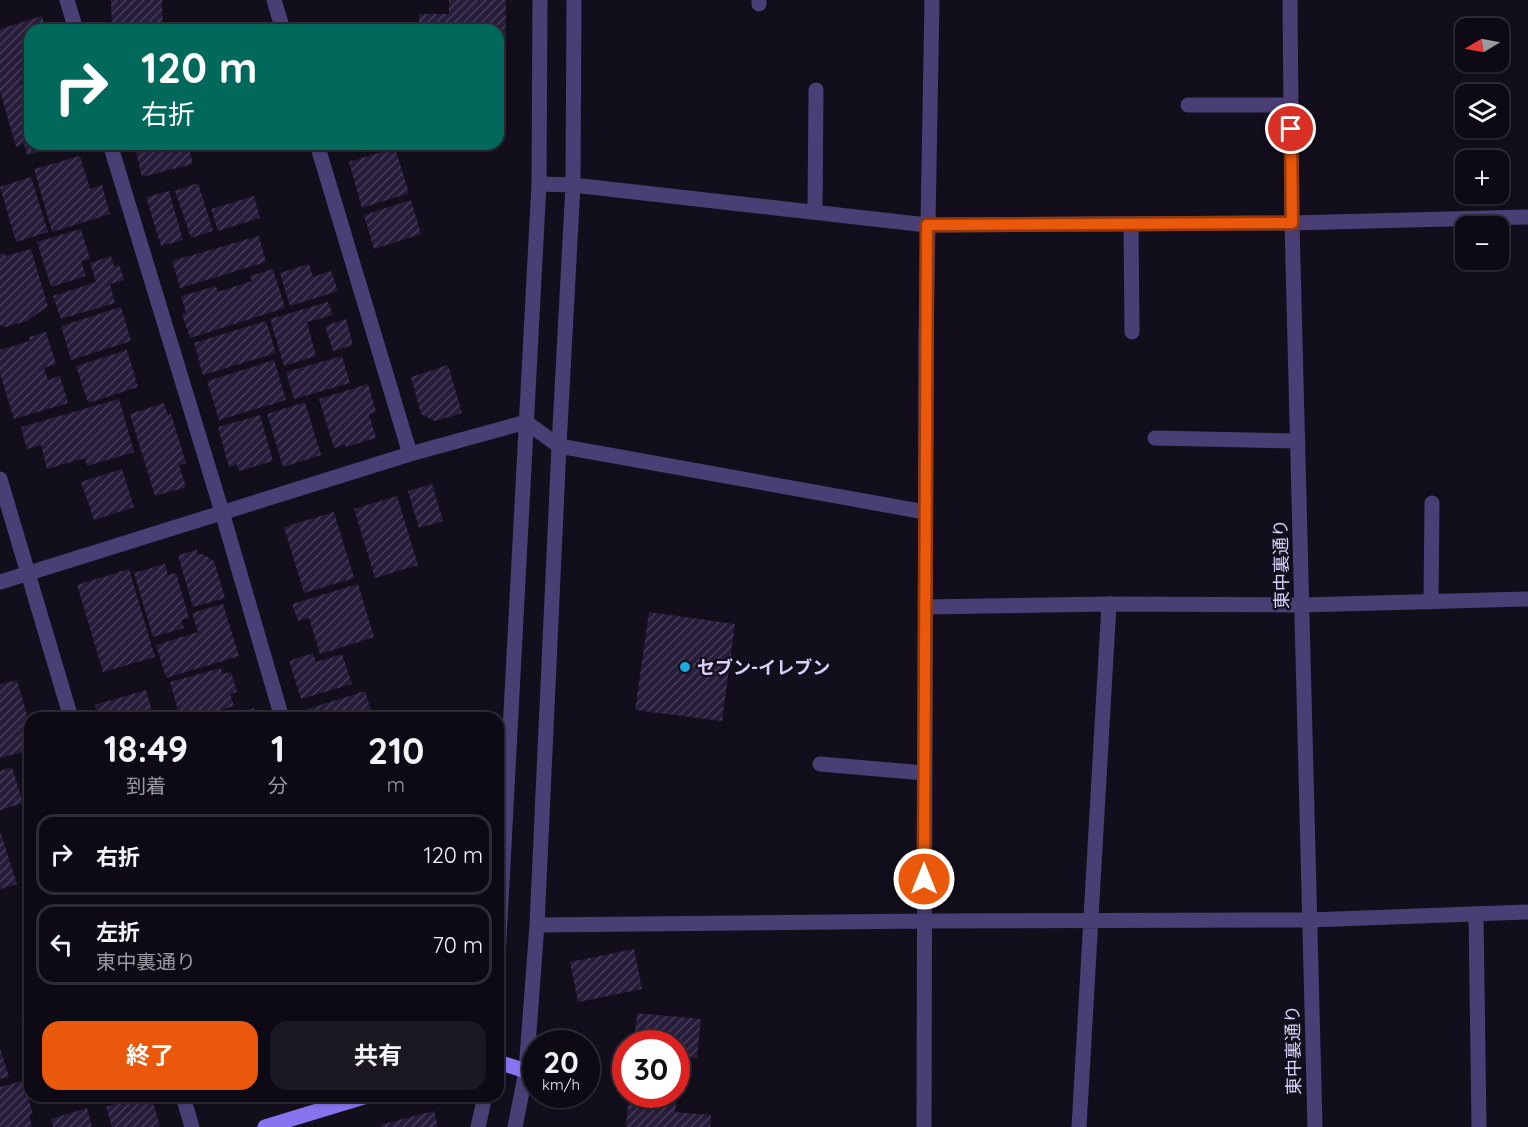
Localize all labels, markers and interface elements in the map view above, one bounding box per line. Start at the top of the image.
north arrow [1455,18,1509,72]
map controls [1455,18,1509,270]
text: 120 m [141,41,258,94]
icon: right [42,48,120,126]
button: layers [1455,84,1509,138]
text: 右折 [141,97,195,131]
pin [1265,103,1316,154]
icon: arrive [1274,112,1307,145]
button: + [1455,150,1509,204]
button: − [1455,216,1509,270]
street label: 東中裏通り [1269,519,1293,609]
place label: セブン-イレブン [697,656,830,679]
marker: セブン-イレブン [678,660,692,674]
text: 18:49 [104,726,188,771]
text: 1 [271,726,285,771]
text: 210 [368,728,424,773]
text: m [387,772,405,797]
text: 到着 [126,773,166,798]
text: 分 [268,773,288,798]
icon: right [45,838,78,871]
text: 120 m [424,841,483,869]
text: 右折 [96,843,140,871]
position arrow [892,847,956,911]
text: 左折 [96,918,140,946]
icon: left [45,928,78,961]
text: 70 m [433,931,483,959]
text: 東中裏通り [96,949,196,974]
street label: 東中裏通り [1281,1005,1305,1095]
button: 終了 [42,1021,258,1090]
button: 共有 [270,1021,486,1090]
speed limit sign: 30 [612,1030,690,1108]
text: 20 [543,1043,579,1081]
text: km/h [542,1075,580,1094]

